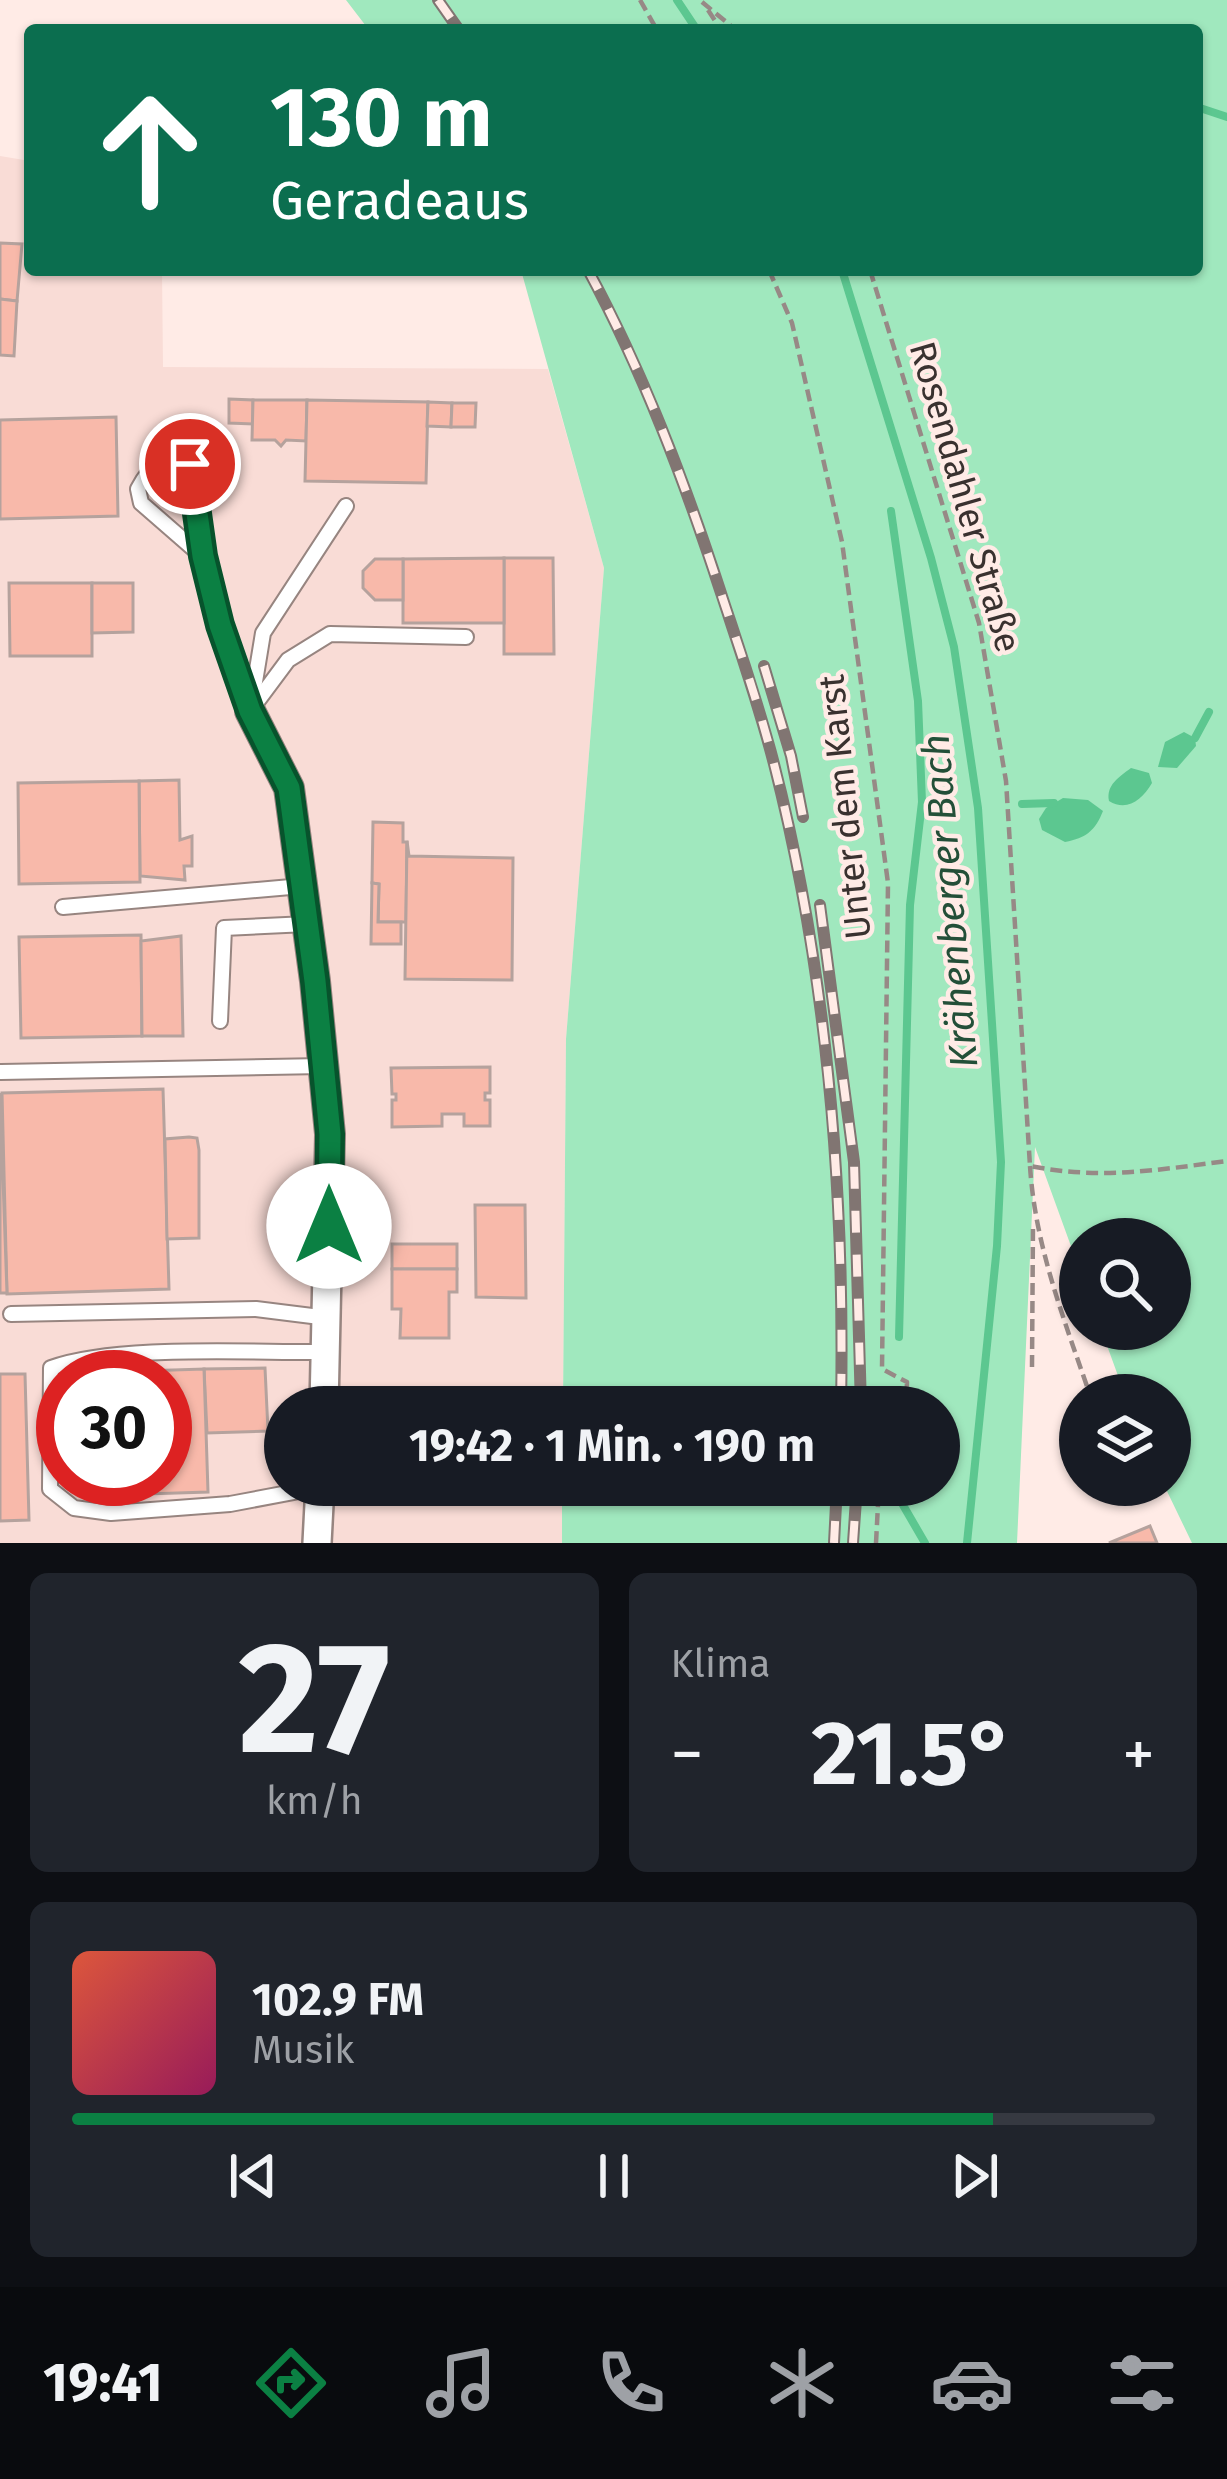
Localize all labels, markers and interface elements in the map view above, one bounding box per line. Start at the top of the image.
text: 130 m [270,67,493,168]
icon: ahead [72,72,228,228]
text: Geradeaus [270,169,529,233]
street label: Rosendahler Straße [900,337,1030,657]
pin [139,413,241,515]
icon: arrive [157,431,223,497]
street label: Unter dem Karst [809,673,881,941]
water label: Krähenberger Bach [912,732,988,1070]
position arrow [266,1163,392,1289]
map controls [1059,1218,1191,1506]
button: search [1059,1218,1191,1350]
speed limit sign: 30 [36,1350,192,1506]
button: layers [1059,1374,1191,1506]
text: 19:42 · 1 Min. · 190 m [409,1419,815,1473]
text: 27 [238,1606,390,1793]
text: Klima [671,1641,771,1687]
text: 21.5° [811,1700,1014,1808]
text: − [671,1715,704,1794]
text: + [1122,1715,1155,1794]
text: km/h [266,1778,363,1824]
text: 102.9 FM [252,1973,424,2027]
text: Musik [252,2027,354,2073]
icon: previous [220,2143,286,2209]
icon: pause [581,2143,647,2209]
icon: next [942,2143,1008,2209]
icon: directions [249,2341,333,2425]
icon: music [419,2341,503,2425]
icon: phone [589,2341,673,2425]
icon: climate [760,2341,844,2425]
icon: car [930,2341,1014,2425]
icon: filters [1100,2341,1184,2425]
text: 19:41 [43,2351,163,2415]

